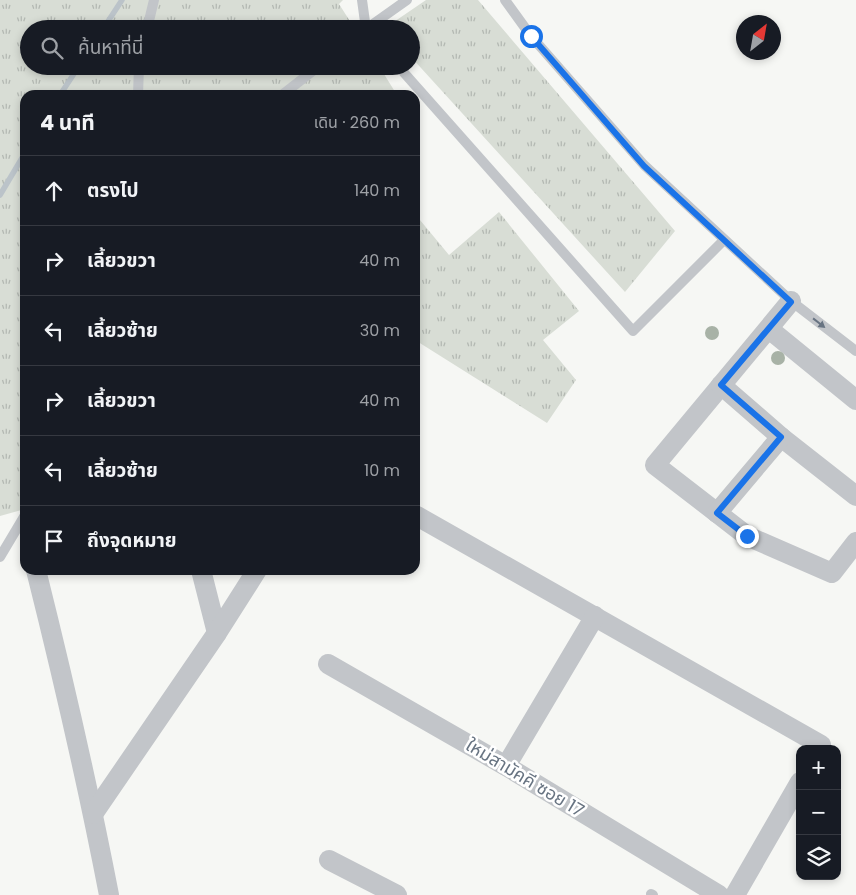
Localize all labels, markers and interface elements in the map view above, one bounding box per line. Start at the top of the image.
north arrow [736,15,781,60]
search box [20,20,420,75]
route start [520,25,543,48]
icon: search [38,34,66,62]
text: ค้นหาที่นี่ [78,34,143,61]
text: 4 นาที [40,108,95,137]
text: เดิน · 260 m [314,111,400,134]
icon: ahead [40,177,68,205]
text: ตรงไป [87,177,139,204]
text: 140 m [354,179,400,202]
icon: right [40,247,68,275]
text: เลี้ยวขวา [87,247,156,274]
text: 40 m [359,249,400,272]
icon: left [40,317,68,345]
text: เลี้ยวซ้าย [87,317,158,344]
one-way arrow [812,317,825,328]
text: 30 m [360,319,400,342]
icon: right [40,387,68,415]
text: เลี้ยวขวา [87,387,156,414]
text: 40 m [359,389,400,412]
icon: left [40,457,68,485]
text: เลี้ยวซ้าย [87,457,158,484]
text: 10 m [364,459,400,482]
route end [736,525,759,548]
icon: arrive [40,527,68,555]
text: ถึงจุดหมาย [87,527,177,554]
street label: ใหม่สามัคคี ซอย 17 [461,732,589,823]
map controls [796,745,841,880]
button: + [796,745,841,790]
button: − [796,790,841,835]
button: layers [796,835,841,880]

